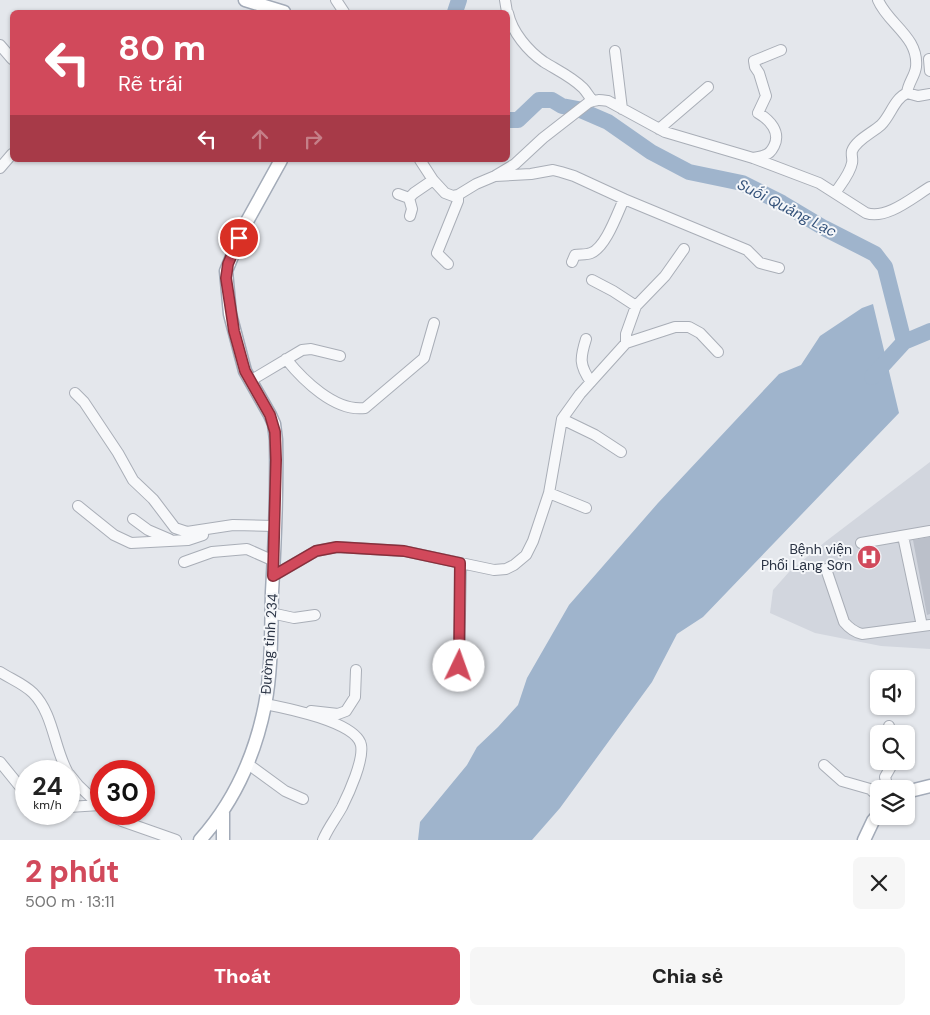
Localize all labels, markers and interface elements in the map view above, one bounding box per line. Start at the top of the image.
text: 80 m [118,25,206,71]
icon: left [35,30,100,95]
text: Rẽ trái [118,69,183,98]
icon: left [193,125,221,153]
icon: ahead [246,125,274,153]
icon: right [299,125,327,153]
water label: Suối Quảng Lạc [734,174,840,242]
pin [218,217,260,259]
icon: arrive [225,224,253,252]
place label: Bệnh viện Phổi Lạng Sơn [761,540,852,574]
hospital icon: Bệnh viện Phổi Lạng Sơn [856,544,882,570]
street label: Đường tỉnh 234 [256,592,282,695]
position arrow [432,639,484,691]
map controls [870,670,915,825]
button: sound [870,670,915,715]
button: search [870,725,915,770]
speed limit sign: 30 [90,760,155,825]
text: 24 [32,770,63,803]
button: layers [870,780,915,825]
text: km/h [33,797,62,813]
text: 2 phút [25,852,119,891]
button: close [853,857,905,909]
text: 500 m · 13:11 [25,891,115,912]
button: Thoát [25,947,460,1005]
button: Chia sẻ [470,947,905,1005]

